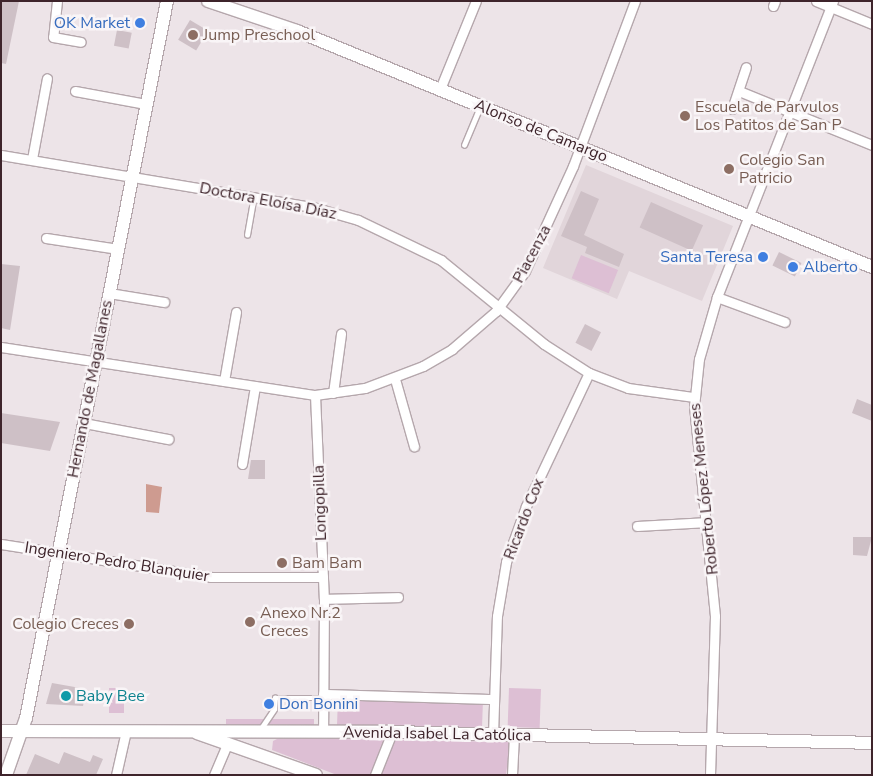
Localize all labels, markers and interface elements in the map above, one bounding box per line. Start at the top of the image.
place label: OK Market [54,13,130,33]
marker: OK Market [134,17,146,29]
place label: Jump Preschool [203,25,315,45]
marker: Jump Preschool [187,29,199,41]
street label: Alonso de Camargo [472,95,610,167]
place label: Escuela de Parvulos Los Patitos de San P [695,97,842,135]
marker: Escuela de Parvulos Los Patitos de San P [679,110,691,122]
place label: Colegio San Patricio [739,150,825,188]
marker: Colegio San Patricio [723,163,735,175]
street label: Doctora Eloísa Díaz [198,178,338,224]
street label: Piacenza [509,222,555,286]
place label: Santa Teresa [660,247,753,267]
marker: Santa Teresa [757,251,769,263]
place label: Alberto [803,257,858,277]
marker: Alberto [787,261,799,273]
street label: Hernando de Magallanes [63,299,117,479]
street label: Roberto López Meneses [685,402,723,576]
street label: Longopilla [309,465,331,541]
street label: Ricardo Cox [500,476,548,562]
street label: Ingeniero Pedro Blanquier [23,538,211,586]
place label: Bam Bam [292,553,362,573]
marker: Bam Bam [276,557,288,569]
place label: Anexo Nr.2 Creces [260,603,341,641]
place label: Colegio Creces [12,614,119,634]
marker: Anexo Nr.2 Creces [244,616,256,628]
marker: Colegio Creces [123,618,135,630]
place label: Baby Bee [76,686,145,706]
marker: Baby Bee [60,690,72,702]
place label: Don Bonini [279,694,358,714]
marker: Don Bonini [263,698,275,710]
street label: Avenida Isabel La Católica [343,723,531,745]

